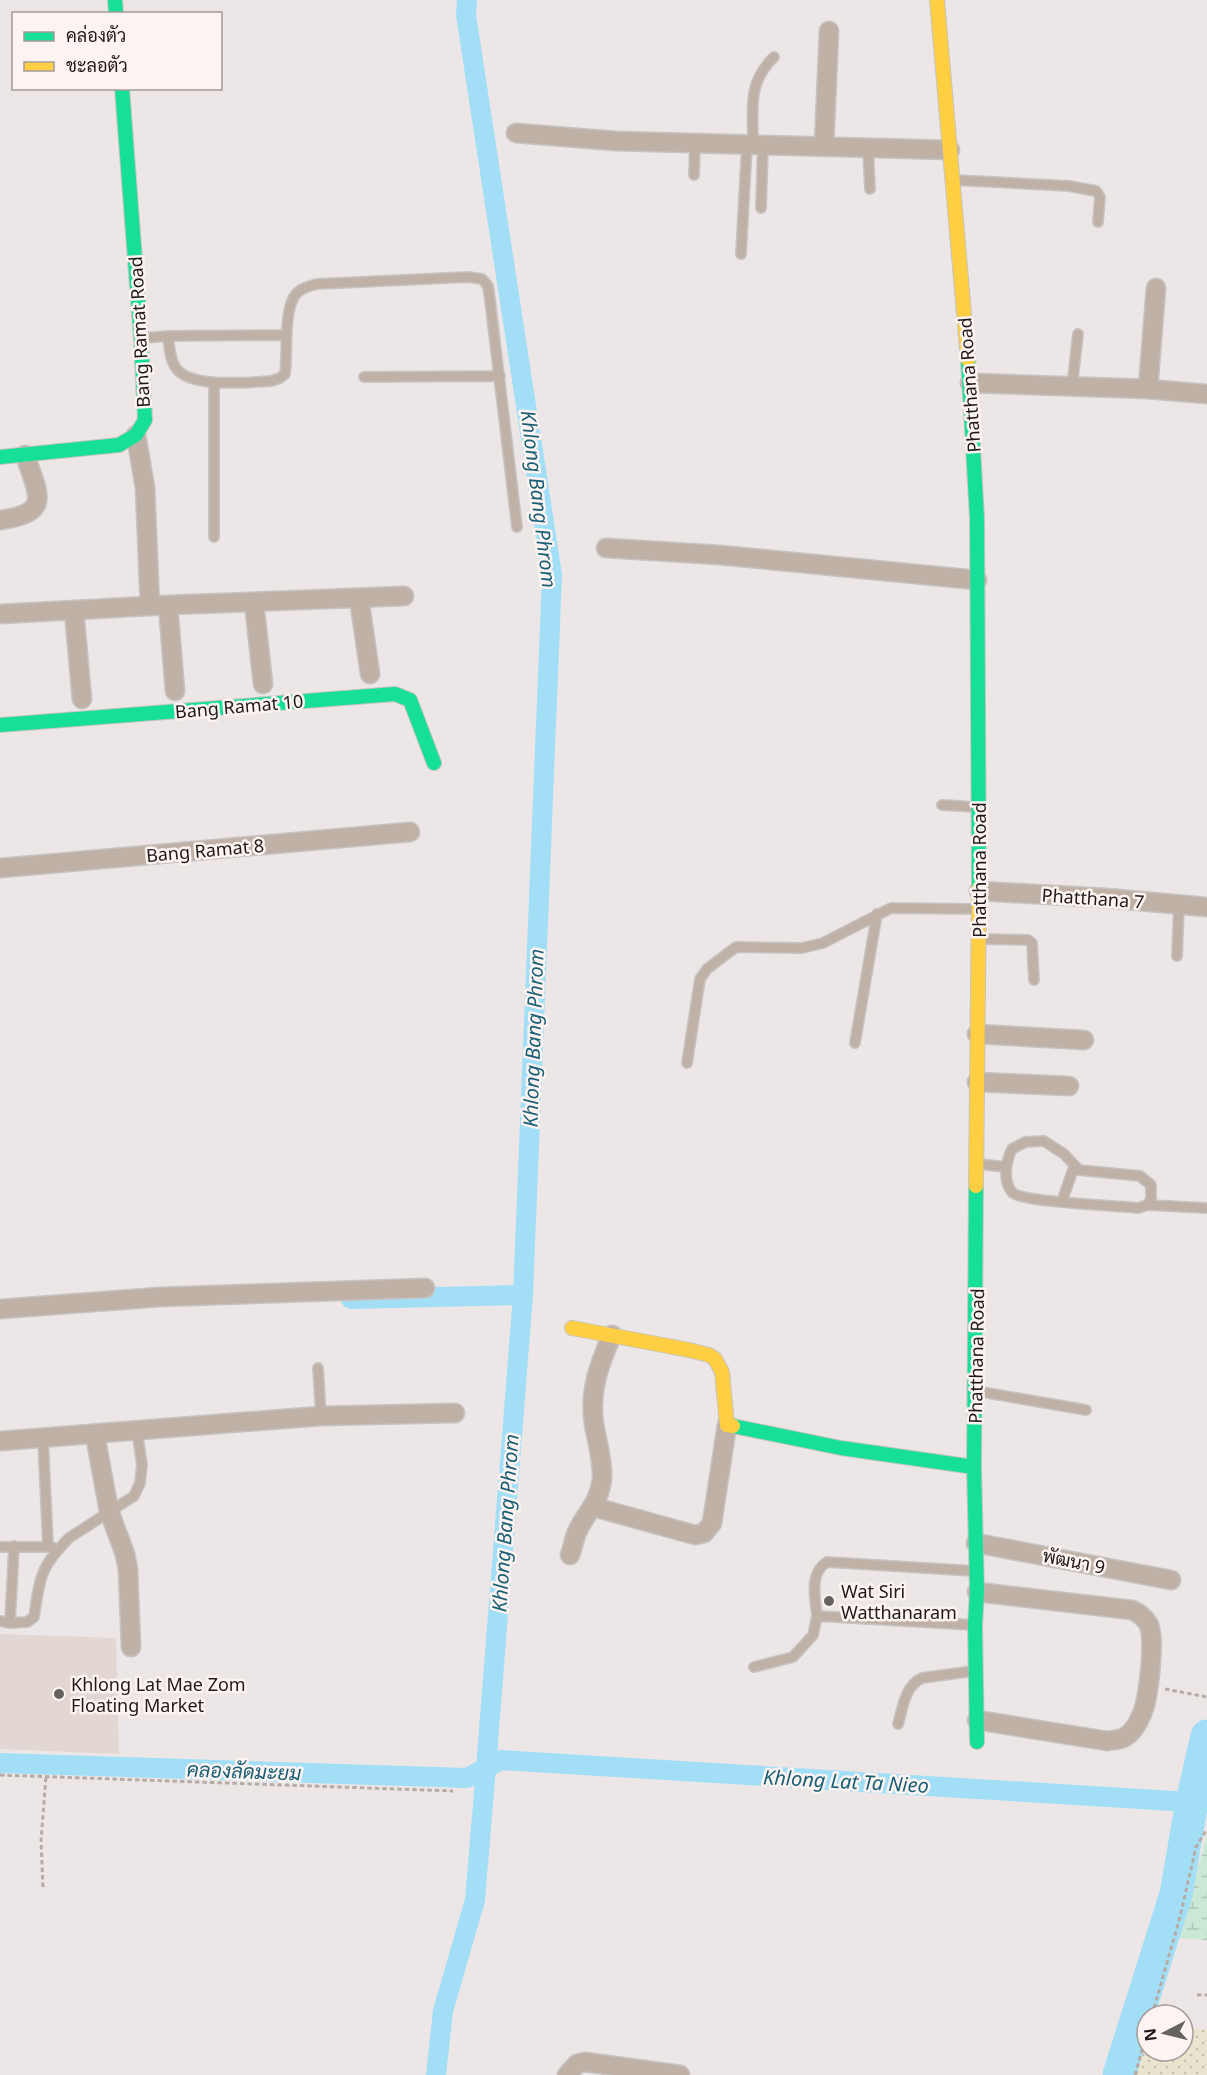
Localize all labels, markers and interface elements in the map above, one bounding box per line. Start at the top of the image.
legend [12,12,222,90]
text: คล่องตัว [66,23,126,47]
text: ชะลอตัว [66,53,128,77]
street label: Bang Ramat Road [123,256,155,408]
street label: Phatthana Road [952,317,986,453]
water label: Khlong Bang Phrom [515,409,563,589]
street label: Bang Ramat 10 [174,688,304,724]
street label: Phatthana Road [967,802,991,938]
street label: Bang Ramat 8 [145,833,265,867]
street label: Phatthana 7 [1041,882,1145,914]
water label: Khlong Bang Phrom [516,948,550,1128]
street label: Phatthana Road [963,1288,989,1424]
water label: Khlong Bang Phrom [485,1433,525,1613]
street label: พัฒนา 9 [1041,1543,1107,1579]
place label: Wat Siri Watthanaram [841,1579,957,1624]
marker: Wat Siri Watthanaram [822,1594,836,1608]
place label: Khlong Lat Mae Zom Floating Market [71,1672,246,1717]
marker: Khlong Lat Mae Zom Floating Market [52,1687,66,1701]
water label: คลองลัดมะยม [186,1756,302,1786]
water label: Khlong Lat Ta Nieo [762,1763,930,1799]
north arrow [1135,2003,1195,2063]
text: N [1138,2027,1162,2043]

